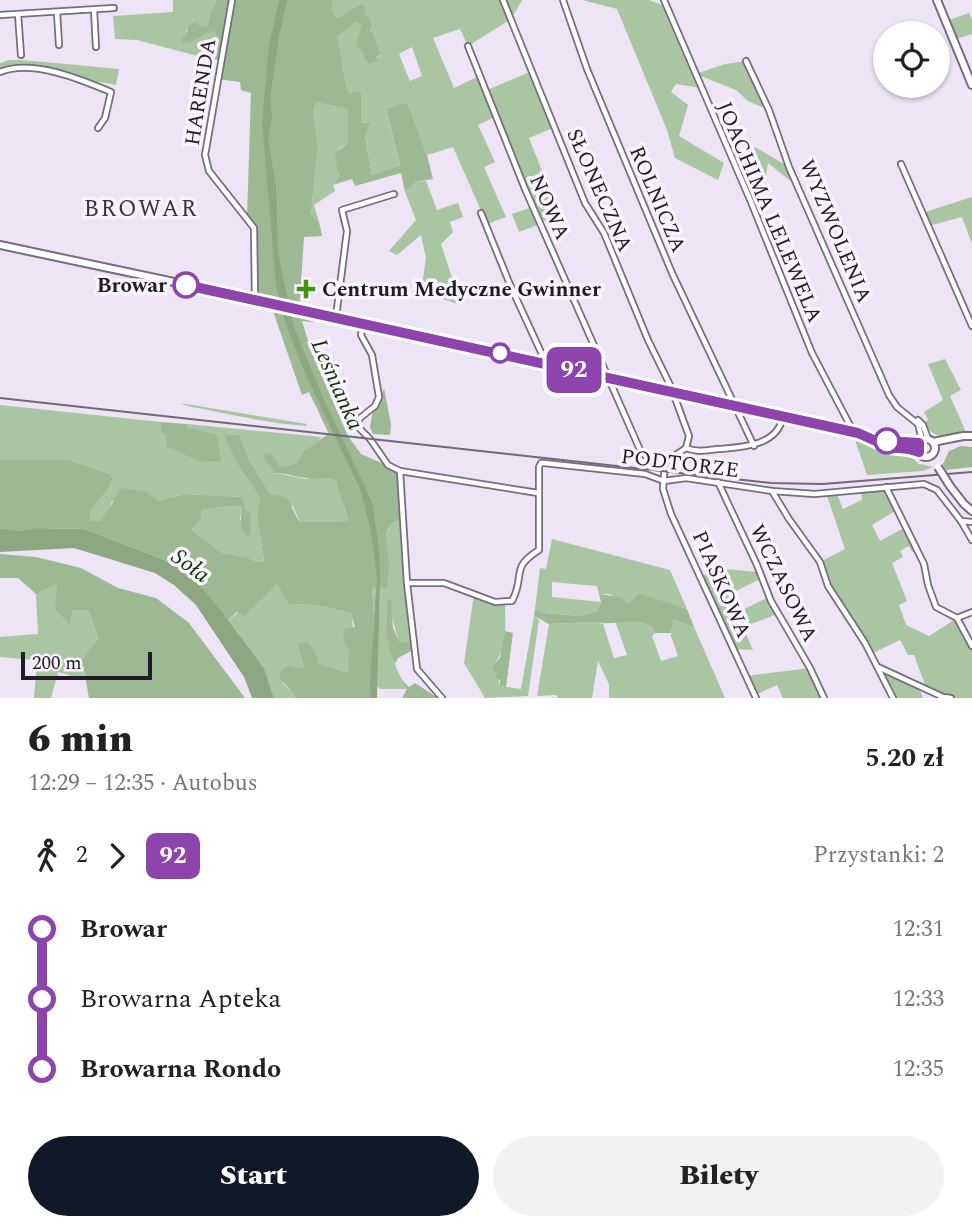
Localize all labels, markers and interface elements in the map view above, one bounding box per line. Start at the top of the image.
map controls [873,21,950,98]
button: locate [873,21,950,98]
street label: HARENDA [177,36,225,148]
street label: JOACHIMA LELEWELA [708,97,830,328]
street label: SŁONECZNA [558,124,641,257]
street label: ROLNICZA [620,141,694,258]
street label: WYZWOLENIA [790,155,880,308]
street label: NOWA [520,169,578,246]
district label: BROWAR [84,192,198,227]
place label: Browar [97,270,167,302]
marker: Browar [173,272,199,298]
place label: Centrum Medyczne Gwinner [322,274,601,306]
marker: Centrum Medyczne Gwinner [296,279,316,299]
water label: Leśnianka [301,333,372,436]
unlabelled marker [490,343,510,363]
line badge: 92 [542,347,606,393]
text: 92 [561,352,587,388]
unlabelled marker [874,428,900,454]
street label: PODTORZE [619,441,741,487]
street label: WCZASOWA [741,519,826,648]
street label: PIASKOWA [683,525,759,644]
water label: Soła [164,540,217,592]
scale bar [21,649,152,681]
text: 200 m [32,649,82,678]
text: 6 min [28,711,133,769]
text: 5.20 zł [865,738,944,778]
text: 12:29 – 12:35 · Autobus [28,766,258,801]
icon: walk [28,837,66,875]
icon: forward [98,837,136,875]
text: 2 [76,838,88,873]
text: 92 [160,838,186,874]
text: Przystanki: 2 [813,838,944,873]
text: Browar [80,909,167,949]
text: 12:31 [892,912,944,947]
text: Browarna Apteka [80,979,281,1019]
text: 12:33 [892,982,944,1017]
text: Browarna Rondo [80,1049,281,1089]
text: 12:35 [892,1052,944,1087]
button: Start [28,1136,479,1216]
button: Bilety [493,1136,944,1216]

